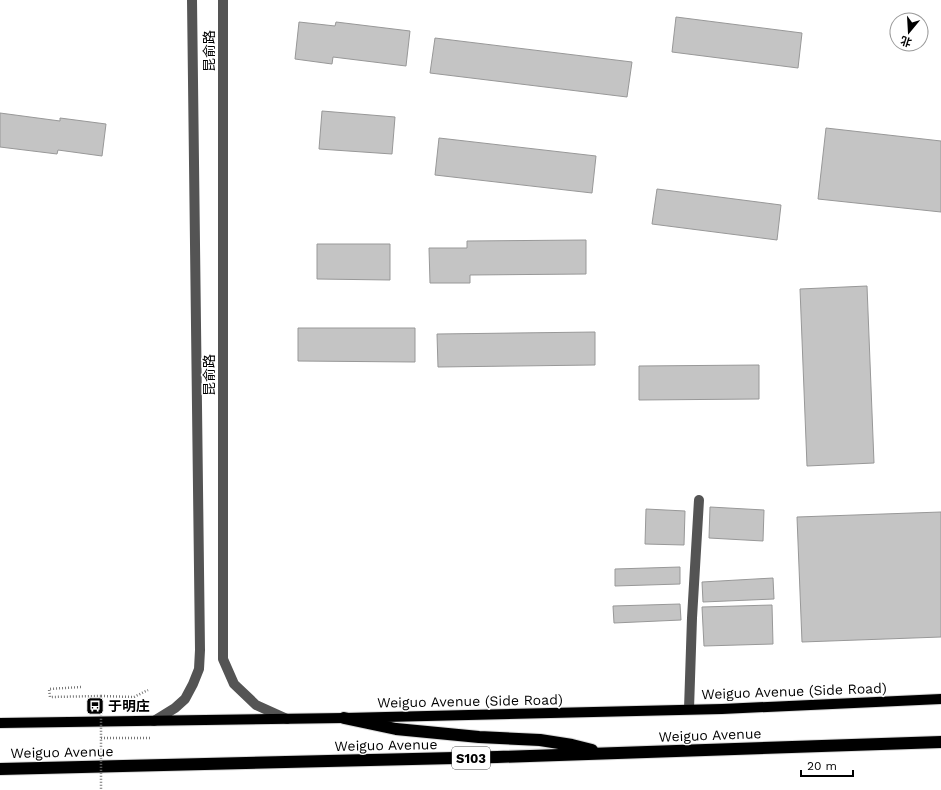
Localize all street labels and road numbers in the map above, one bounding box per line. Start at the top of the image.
street label: 昆俞路 [201,30,217,72]
street label: 昆俞路 [201,354,217,396]
street label: Weiguo Avenue (Side Road) [701,680,887,702]
street label: Weiguo Avenue (Side Road) [377,691,563,711]
street label: Weiguo Avenue [658,725,762,745]
street label: Weiguo Avenue [334,736,438,754]
street label: Weiguo Avenue [10,743,114,761]
road number: S103 [452,747,490,769]

